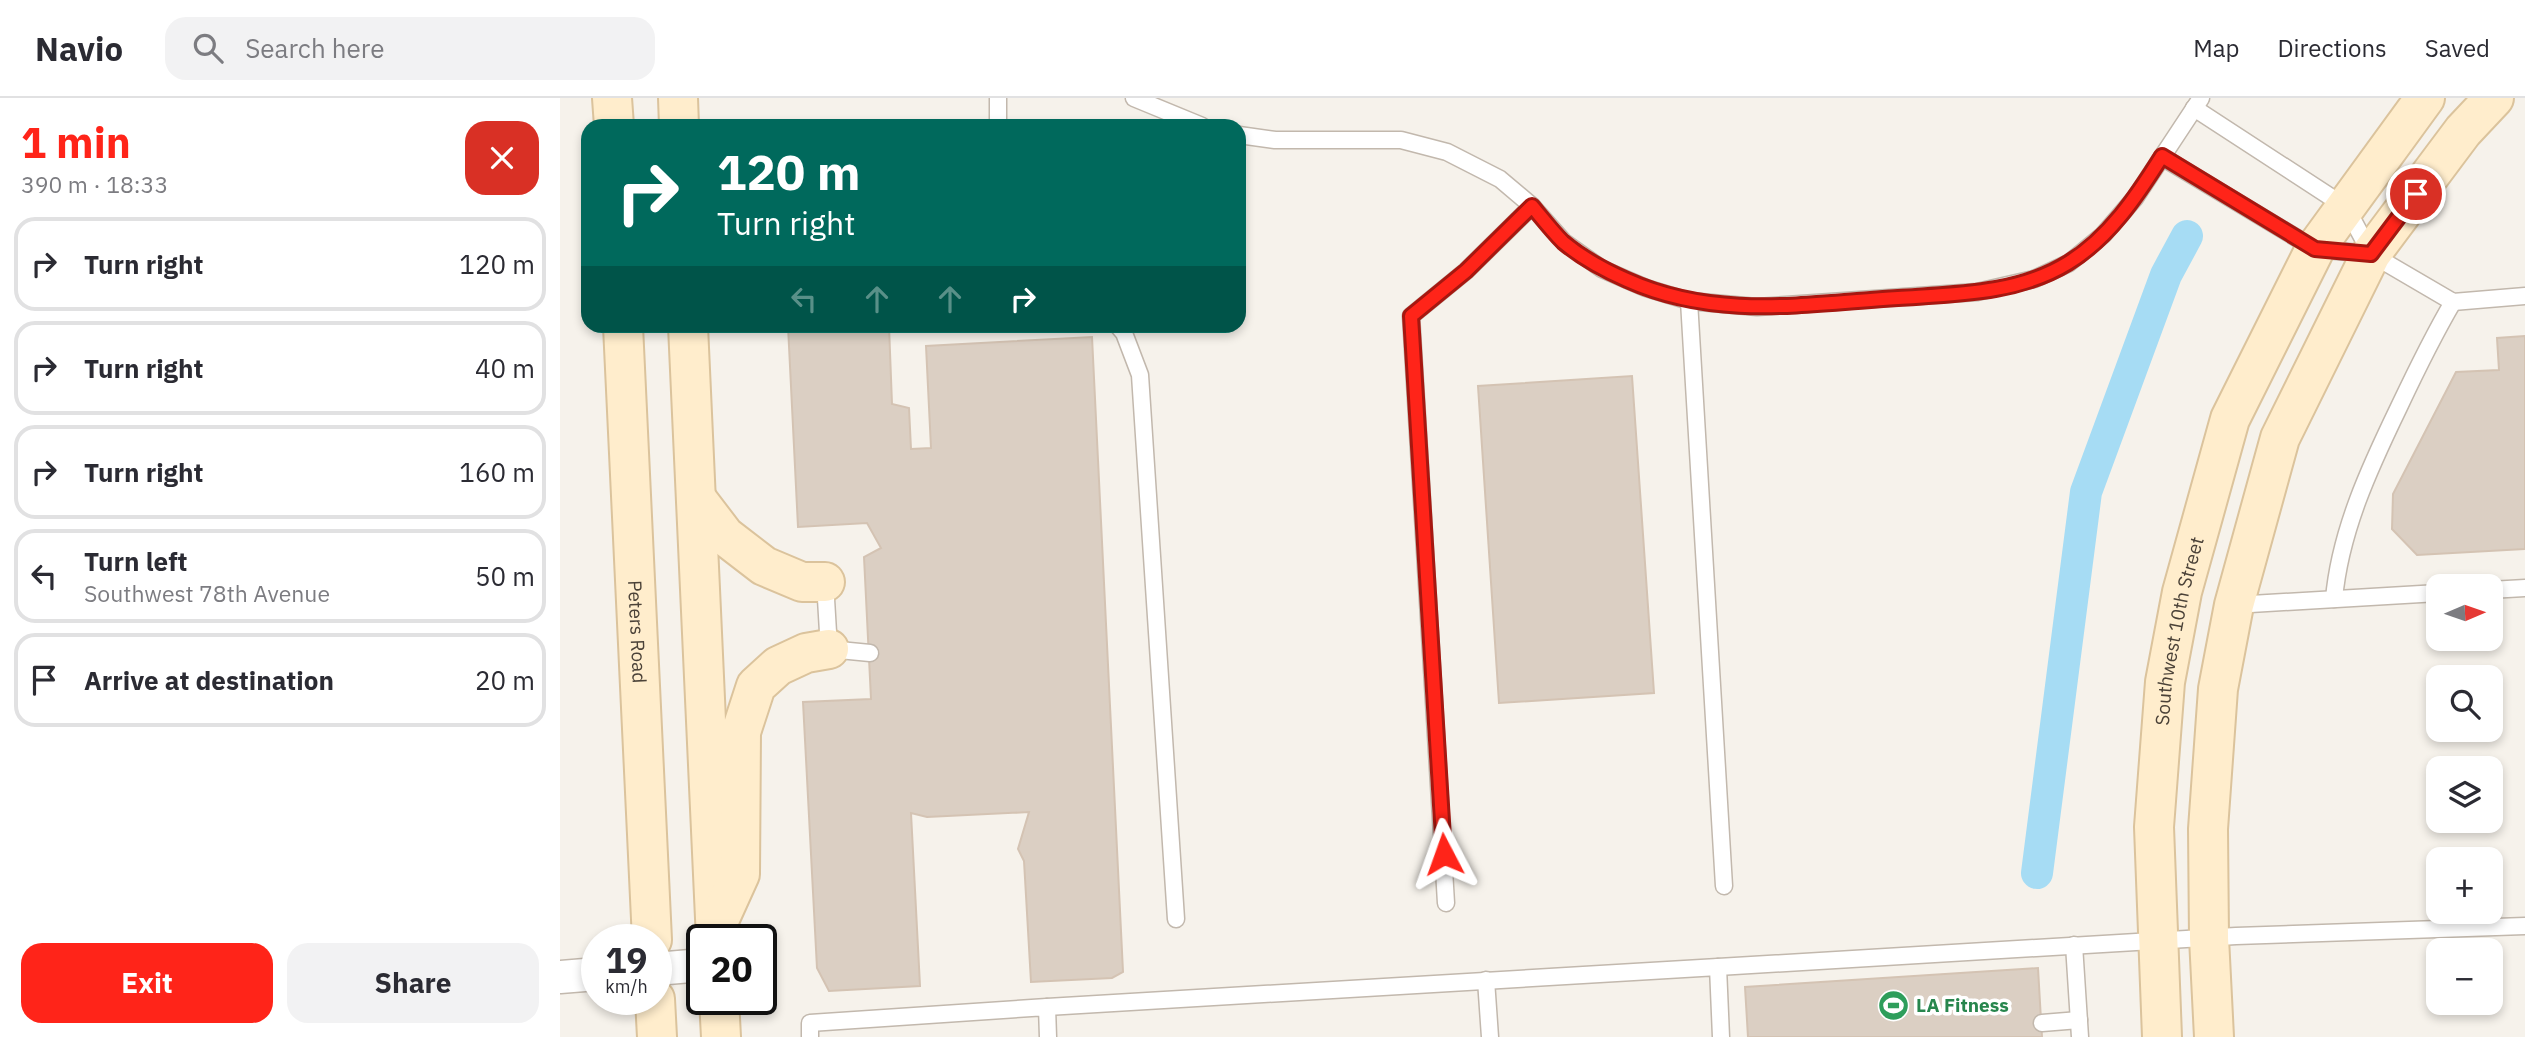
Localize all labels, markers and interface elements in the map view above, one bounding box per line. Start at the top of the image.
search box [165,17,655,80]
text: Navio [35,27,123,70]
icon: search [189,29,227,67]
text: Search here [245,31,385,65]
text: Map [2193,32,2239,64]
text: Directions [2277,32,2387,64]
text: Saved [2425,32,2490,64]
text: 1 min [21,115,131,170]
button: close [465,121,539,195]
text: 120 m [717,140,861,203]
icon: right [602,147,693,238]
pin [2386,164,2446,224]
text: 390 m · 18:33 [21,169,168,199]
icon: arrive [2397,175,2435,213]
text: Turn right [717,202,855,244]
icon: right [25,245,63,283]
text: Turn right [84,247,203,281]
text: 120 m [459,247,535,281]
icon: left [785,280,823,318]
icon: ahead [858,280,896,318]
icon: ahead [931,280,969,318]
icon: right [1004,280,1042,318]
icon: right [25,349,63,387]
text: Turn right [84,351,203,385]
text: 40 m [475,351,535,385]
icon: right [25,453,63,491]
text: Turn right [84,455,203,489]
text: 160 m [459,455,535,489]
street label: Southwest 10th Street [2150,534,2209,726]
text: Turn left [84,544,187,578]
icon: left [25,557,63,595]
text: 50 m [475,559,535,593]
north arrow [2426,574,2502,651]
map controls [2426,574,2503,1015]
text: Southwest 78th Avenue [84,578,330,608]
street label: Peters Road [623,580,652,684]
icon: arrive [25,661,63,699]
text: Arrive at destination [84,663,334,697]
text: 20 m [475,663,535,697]
button: search [2426,665,2503,742]
button: layers [2426,756,2503,833]
position arrow [1407,817,1481,891]
button: + [2426,847,2503,924]
speed limit sign: 20 [686,924,777,1015]
text: 19 [605,937,648,983]
button: − [2426,938,2503,1015]
button: Exit [21,943,273,1023]
button: Share [287,943,539,1023]
text: km/h [605,975,648,998]
sports icon: LA Fitness [1876,988,1910,1022]
place label: LA Fitness [1916,993,2009,1017]

